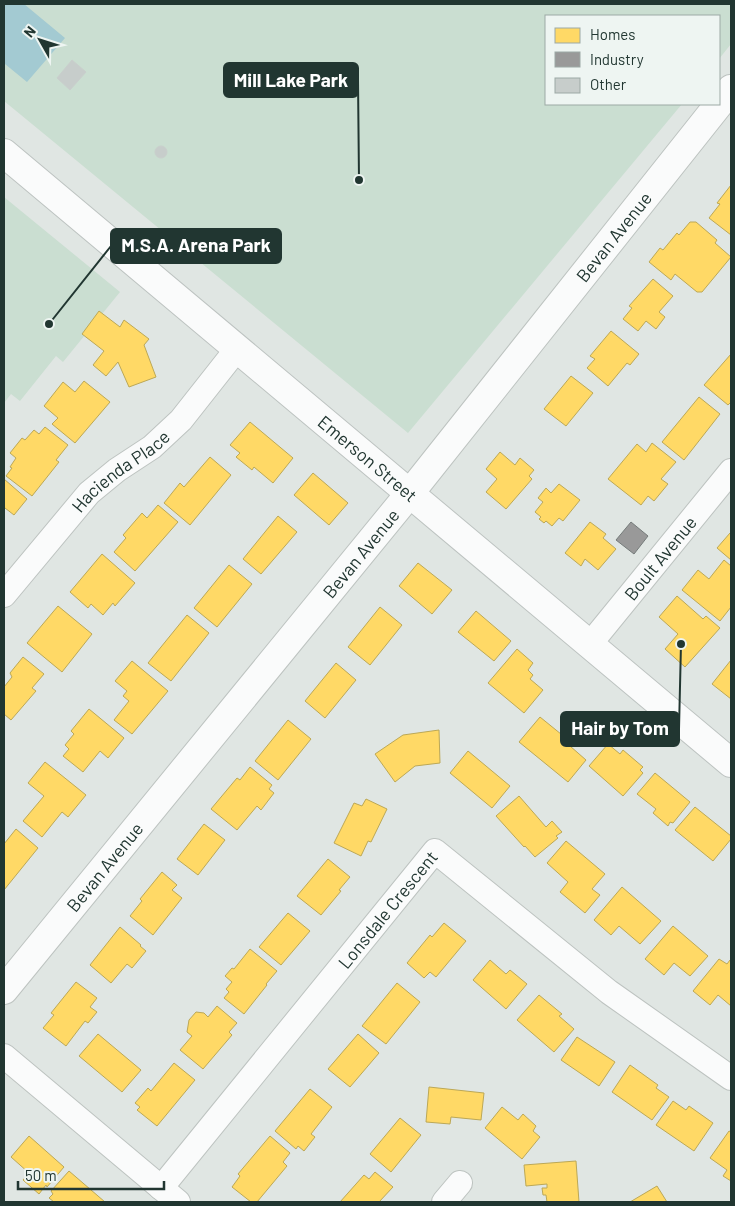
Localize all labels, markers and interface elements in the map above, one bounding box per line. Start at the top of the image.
north arrow [15,15,65,65]
legend [545,15,720,105]
text: N [20,23,39,40]
text: Homes [590,25,635,43]
text: Industry [590,50,644,68]
callout: Mill Lake Park [224,63,358,97]
text: Mill Lake Park [234,68,348,91]
text: Other [590,75,627,93]
street label: Bevan Avenue [571,187,656,286]
callout: M.S.A. Arena Park [111,229,281,263]
text: M.S.A. Arena Park [121,233,271,256]
street label: Emerson Street [314,410,422,506]
street label: Hacienda Place [67,425,174,517]
street label: Bevan Avenue [318,504,404,602]
street label: Boult Avenue [619,511,701,605]
callout: Hair by Tom [561,712,679,746]
text: Hair by Tom [571,716,669,739]
street label: Bevan Avenue [62,818,148,916]
street label: Lonsdale Crescent [333,846,442,973]
scale bar [18,1158,164,1190]
text: 50 m [25,1166,57,1184]

